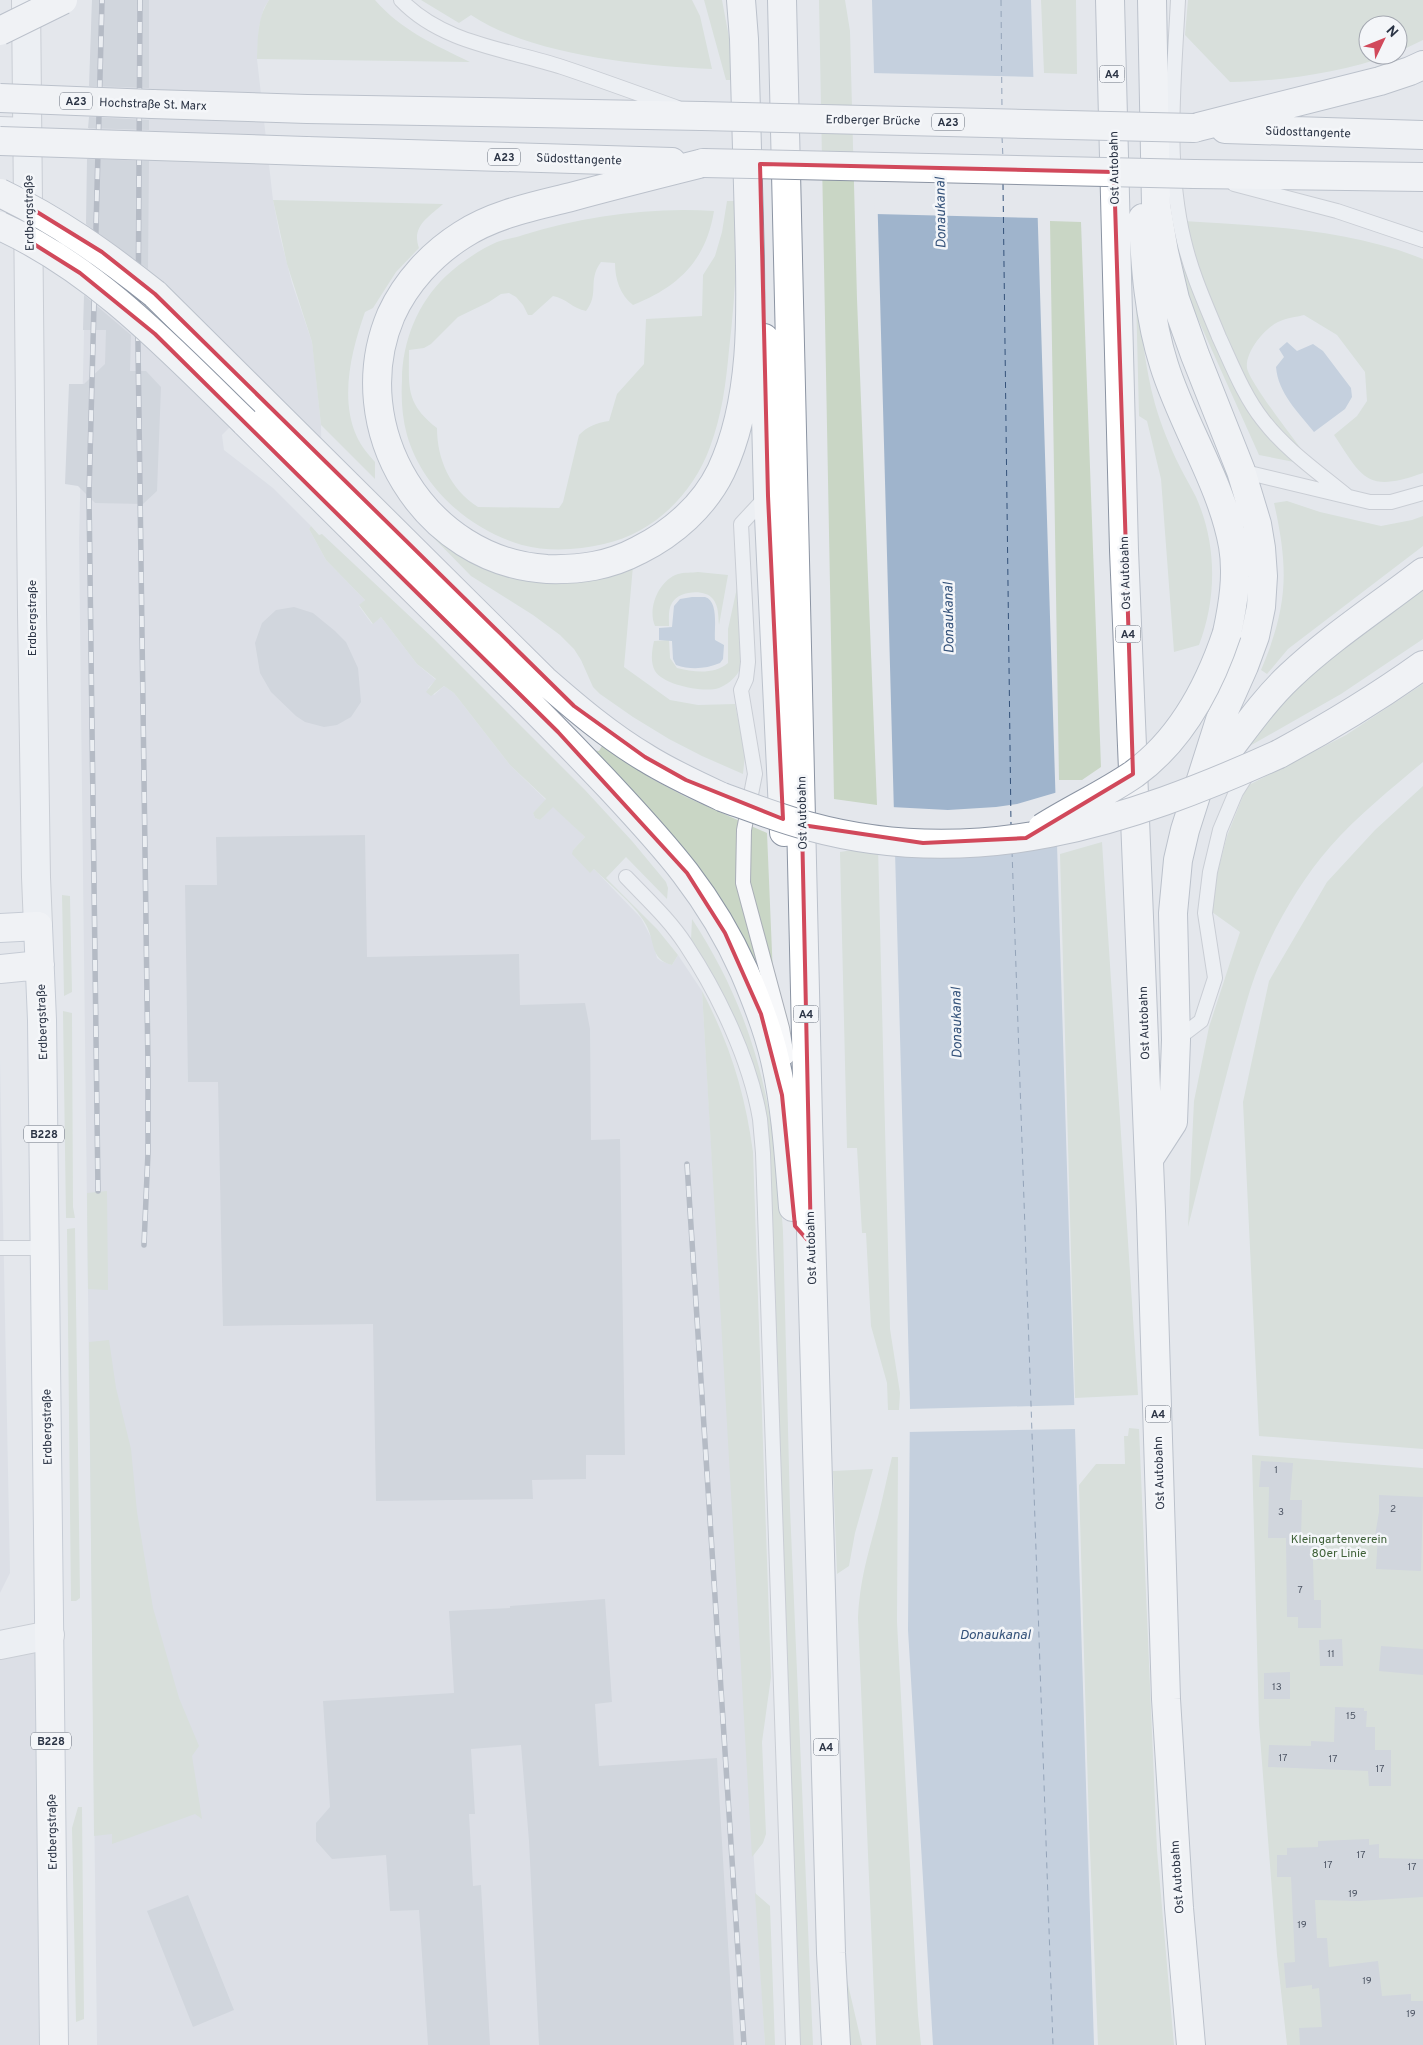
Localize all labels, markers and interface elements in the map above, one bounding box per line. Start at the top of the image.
north arrow [1358,15,1408,65]
text: N [1382,23,1401,42]
road number: A4 [1100,66,1124,82]
road number: A23 [60,92,92,110]
street label: Hochstraße St. Marx [99,95,207,115]
street label: Erdberger Brücke [826,112,920,130]
road number: A23 [932,114,964,130]
street label: Südosttangente [1265,124,1351,142]
street label: Ost Autobahn [1106,131,1124,205]
road number: A23 [488,148,520,166]
street label: Südosttangente [536,151,622,169]
street label: Erdbergstraße [21,175,39,251]
water label: Donaukanal [932,176,951,249]
street label: Ost Autobahn [1117,536,1135,610]
street label: Erdbergstraße [25,580,41,656]
water label: Donaukanal [940,581,959,654]
road number: A4 [1116,626,1140,642]
street label: Ost Autobahn [794,776,812,850]
street label: Erdbergstraße [34,984,52,1060]
water label: Donaukanal [948,986,967,1059]
street label: Ost Autobahn [1136,986,1154,1060]
road number: A4 [794,1006,818,1022]
road number: B228 [24,1126,64,1142]
street label: Ost Autobahn [803,1211,821,1285]
street label: Erdbergstraße [39,1389,57,1465]
road number: A4 [1146,1406,1170,1422]
street label: Ost Autobahn [1151,1436,1169,1510]
house number: 1 [1274,1464,1278,1477]
house number: 2 [1390,1503,1396,1516]
house number: 3 [1278,1506,1284,1519]
park label: Kleingartenverein 80er Linie [1291,1532,1387,1562]
house number: 7 [1297,1584,1303,1597]
water label: Donaukanal [959,1627,1032,1644]
house number: 11 [1327,1648,1335,1661]
house number: 13 [1272,1681,1282,1694]
house number: 15 [1346,1710,1356,1723]
road number: B228 [31,1732,71,1750]
road number: A4 [814,1738,838,1755]
house number: 17 [1279,1752,1287,1765]
house number: 17 [1329,1753,1337,1766]
house number: 17 [1376,1763,1384,1776]
street label: Erdbergstraße [44,1794,62,1870]
street label: Ost Autobahn [1167,1840,1189,1914]
house number: 17 [1357,1849,1365,1862]
house number: 17 [1324,1859,1332,1872]
house number: 17 [1408,1861,1416,1874]
house number: 19 [1348,1888,1358,1901]
house number: 19 [1297,1919,1307,1932]
house number: 19 [1362,1975,1372,1988]
house number: 19 [1406,2008,1416,2021]

